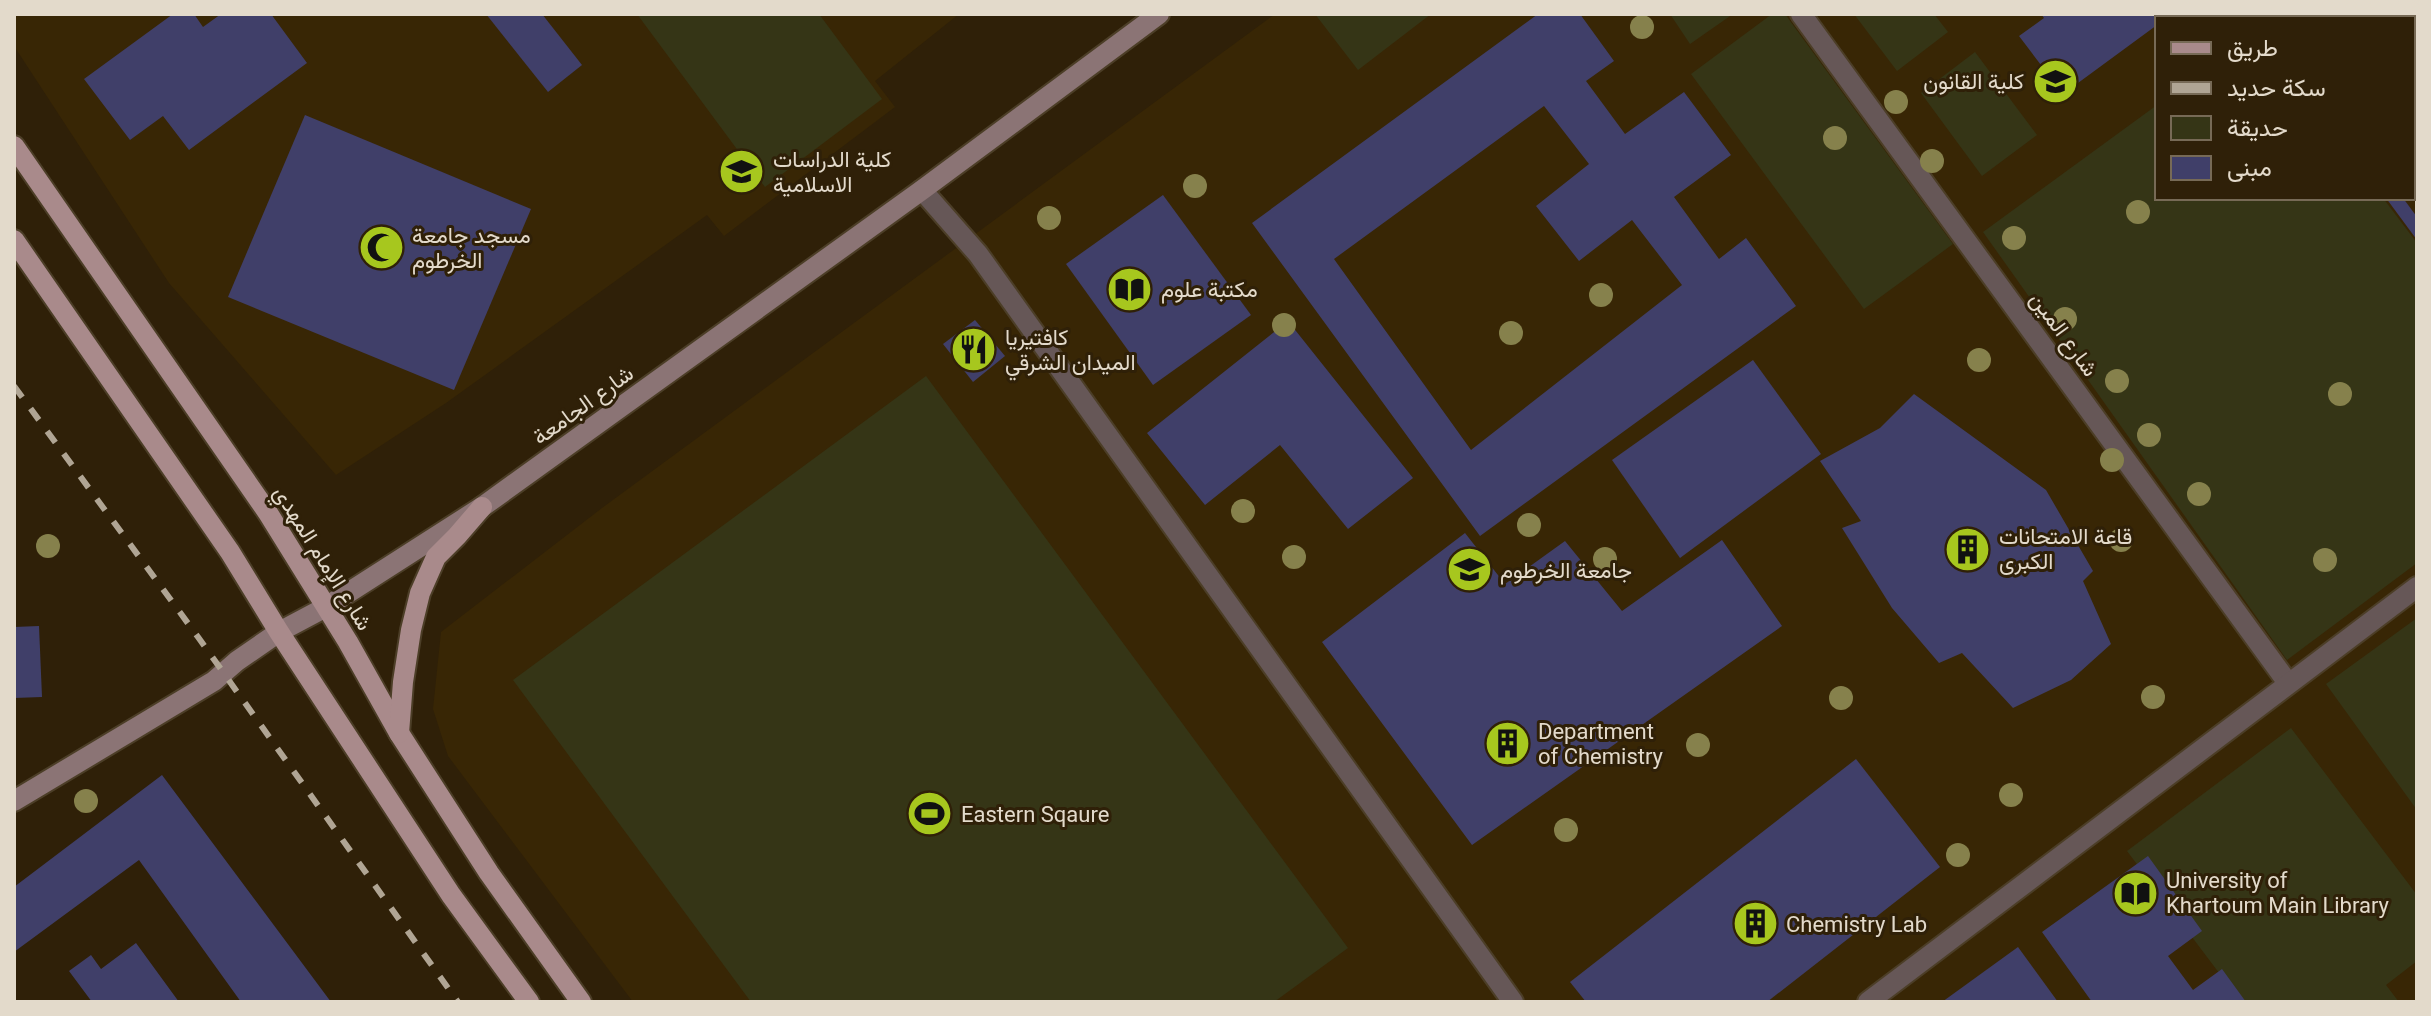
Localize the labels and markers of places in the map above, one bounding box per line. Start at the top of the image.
school or university icon: كلية القانون [2031,57,2079,105]
place label: كلية القانون [1923,69,2024,95]
place label: كلية الدراسات الاسلامية [773,147,891,197]
school or university icon: كلية الدراسات الاسلامية [718,148,766,196]
place label: مسجد جامعة الخرطوم [412,223,531,275]
mosque icon: مسجد جامعة الخرطوم [357,224,405,272]
library icon: مكتبة علوم [1106,265,1154,313]
place label: مكتبة علوم [1161,277,1258,304]
place label: كافتيريا الميدان الشرقي [1005,325,1136,381]
restaurant icon: كافتيريا الميدان الشرقي [950,326,998,374]
place label: قاعة الامتحانات الكبرى [1999,524,2132,575]
building icon: قاعة الامتحانات الكبرى [1944,525,1992,573]
school or university icon: جامعة الخرطوم [1445,546,1493,594]
place label: جامعة الخرطوم [1500,558,1632,585]
place label: Department of Chemistry [1538,719,1664,769]
building icon: Department of Chemistry [1483,720,1531,768]
sports icon: Eastern Sqaure [906,790,954,838]
place label: Eastern Sqaure [961,802,1109,827]
place label: University of Khartoum Main Library [2166,868,2390,918]
library icon: University of Khartoum Main Library [2111,869,2159,917]
building icon: Chemistry Lab [1731,900,1779,948]
place label: Chemistry Lab [1786,912,1927,937]

